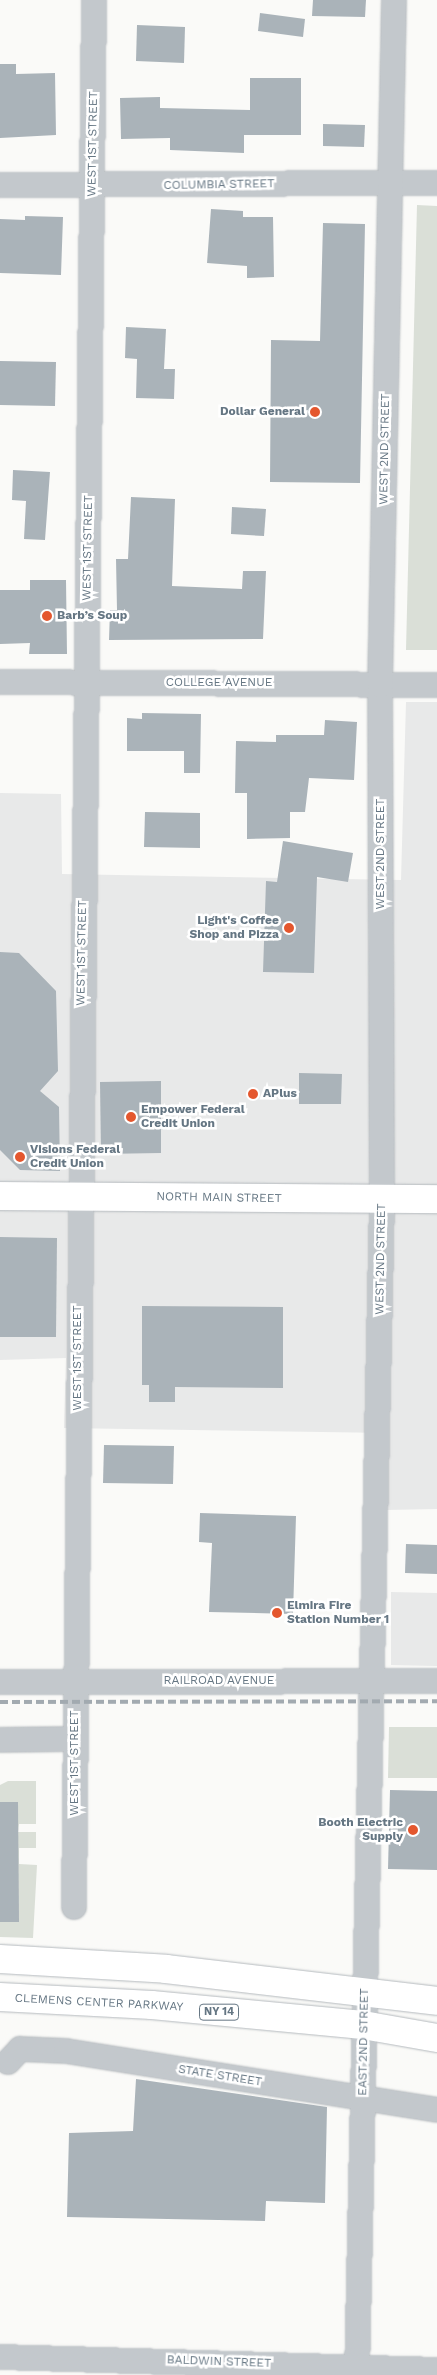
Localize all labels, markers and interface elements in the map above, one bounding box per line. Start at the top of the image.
street label: WEST 1ST STREET [85,91,101,197]
street label: COLUMBIA STREET [163,177,275,193]
street label: WEST 2ND STREET [377,393,393,505]
place label: Dollar General [220,405,305,419]
marker: Dollar General [309,406,321,418]
street label: WEST 1ST STREET [80,495,96,601]
place label: Barb’s Soup [57,609,127,623]
marker: Barb’s Soup [41,610,53,622]
street label: COLLEGE AVENUE [165,676,273,690]
street label: WEST 2ND STREET [374,798,388,910]
street label: WEST 1ST STREET [74,900,90,1006]
place label: Light's Coffee Shop and Pizza [189,914,279,942]
marker: Light's Coffee Shop and Pizza [283,922,295,934]
place label: APlus [263,1087,297,1101]
marker: APlus [247,1088,259,1100]
place label: Empower Federal Credit Union [141,1103,245,1131]
marker: Empower Federal Credit Union [125,1111,137,1123]
place label: Visions Federal Credit Union [30,1143,120,1171]
marker: Visions Federal Credit Union [14,1151,26,1163]
street label: NORTH MAIN STREET [156,1190,282,1206]
street label: WEST 2ND STREET [373,1203,389,1315]
street label: WEST 1ST STREET [71,1305,85,1411]
place label: Elmira Fire Station Number 1 [287,1599,389,1627]
marker: Elmira Fire Station Number 1 [271,1607,283,1619]
street label: RAILROAD AVENUE [163,1674,275,1688]
street label: WEST 1ST STREET [68,1710,82,1816]
place label: Booth Electric Supply [318,1816,403,1844]
marker: Booth Electric Supply [407,1824,419,1836]
street label: EAST 2ND STREET [356,1988,372,2096]
street label: CLEMENS CENTER PARKWAY [14,1991,184,2015]
road number: NY 14 [198,2004,240,2020]
street label: STATE STREET [177,2062,263,2090]
street label: BALDWIN STREET [167,2353,271,2371]

